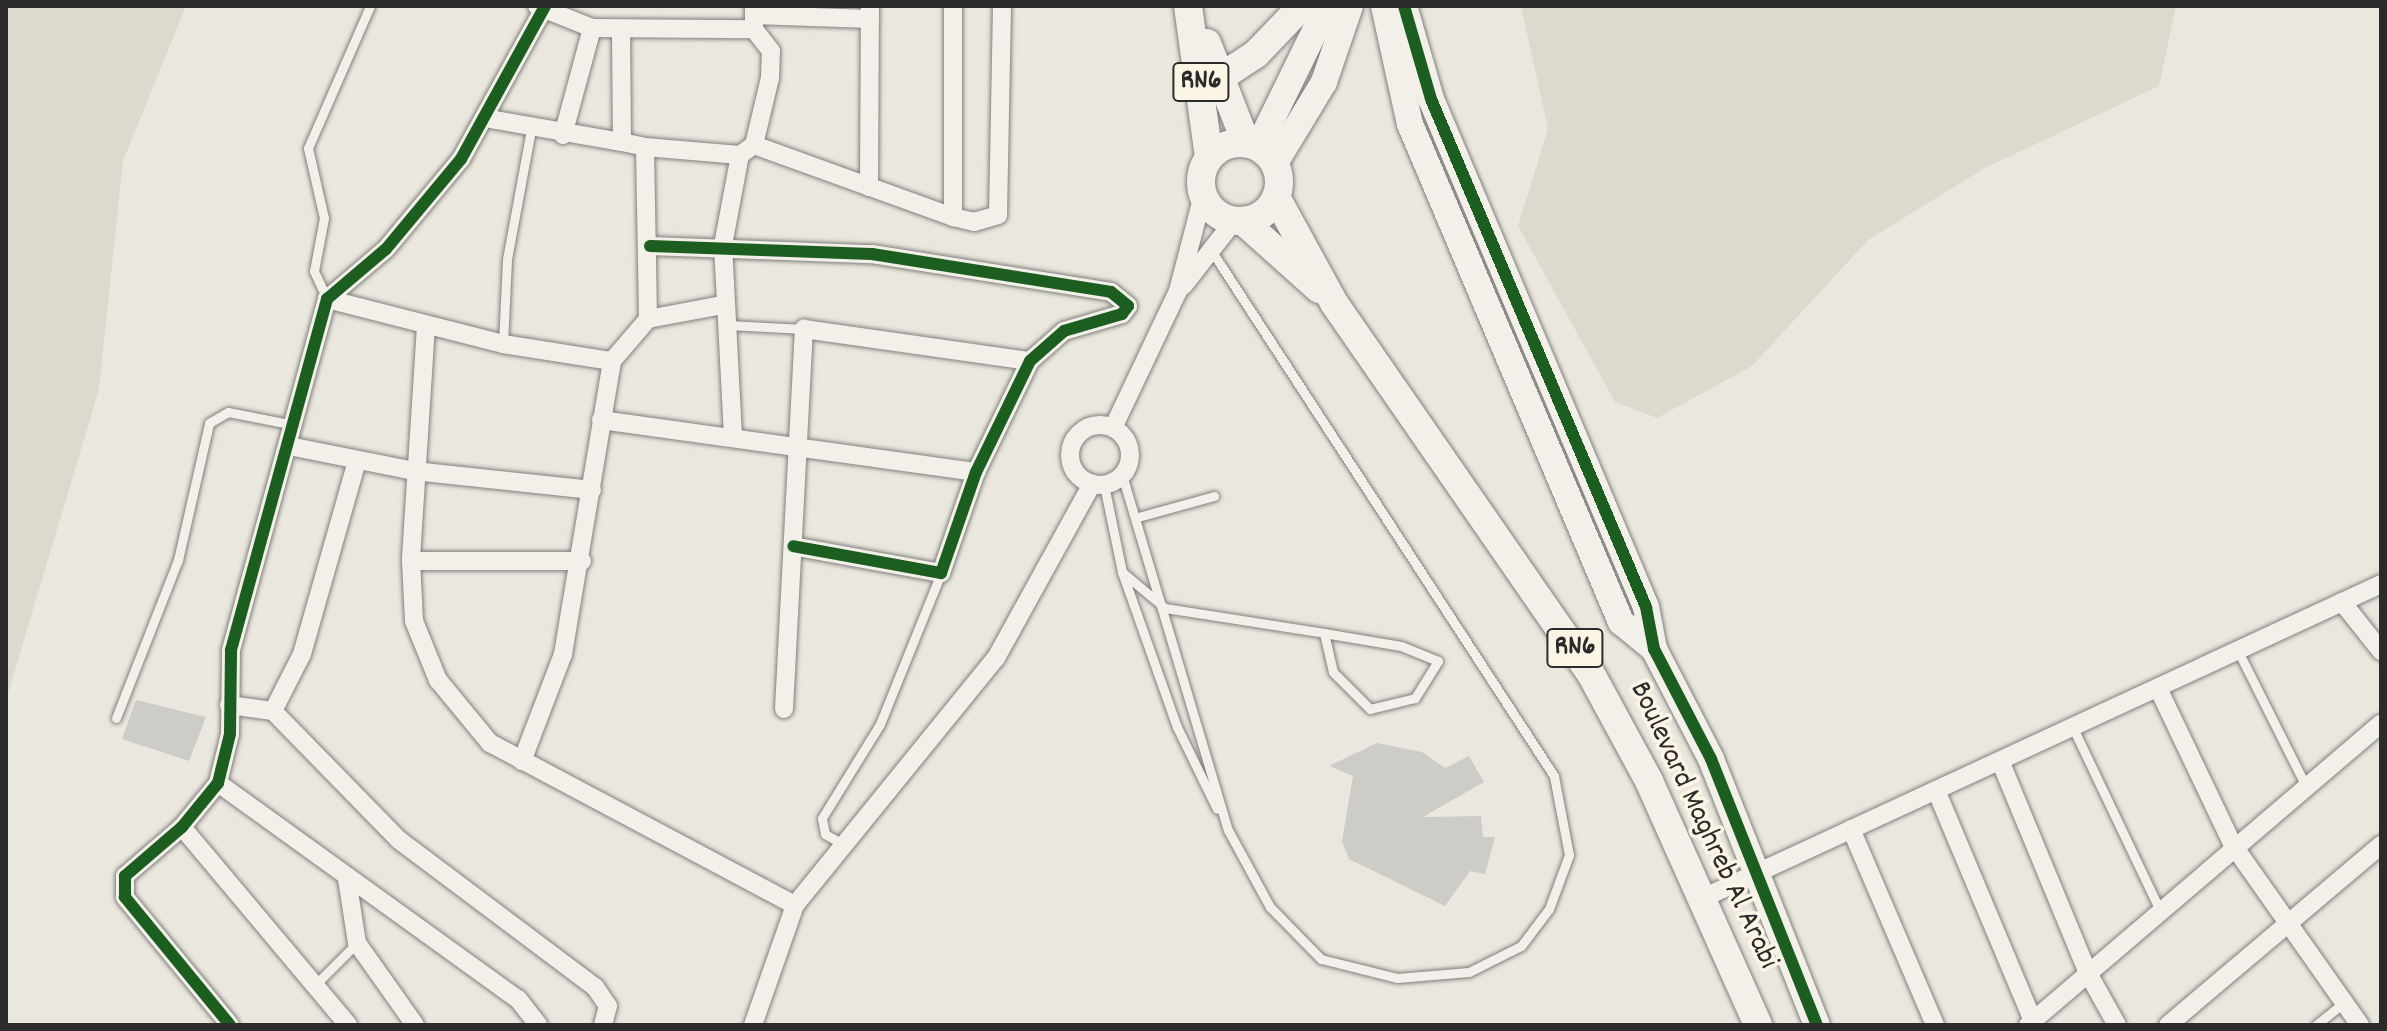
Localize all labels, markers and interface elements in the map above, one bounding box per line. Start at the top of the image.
road number: RN6 [1171,58,1231,106]
road number: RN6 [1545,624,1605,672]
street label: Boulevard Maghreb Al Arabi [1620,677,1784,975]

